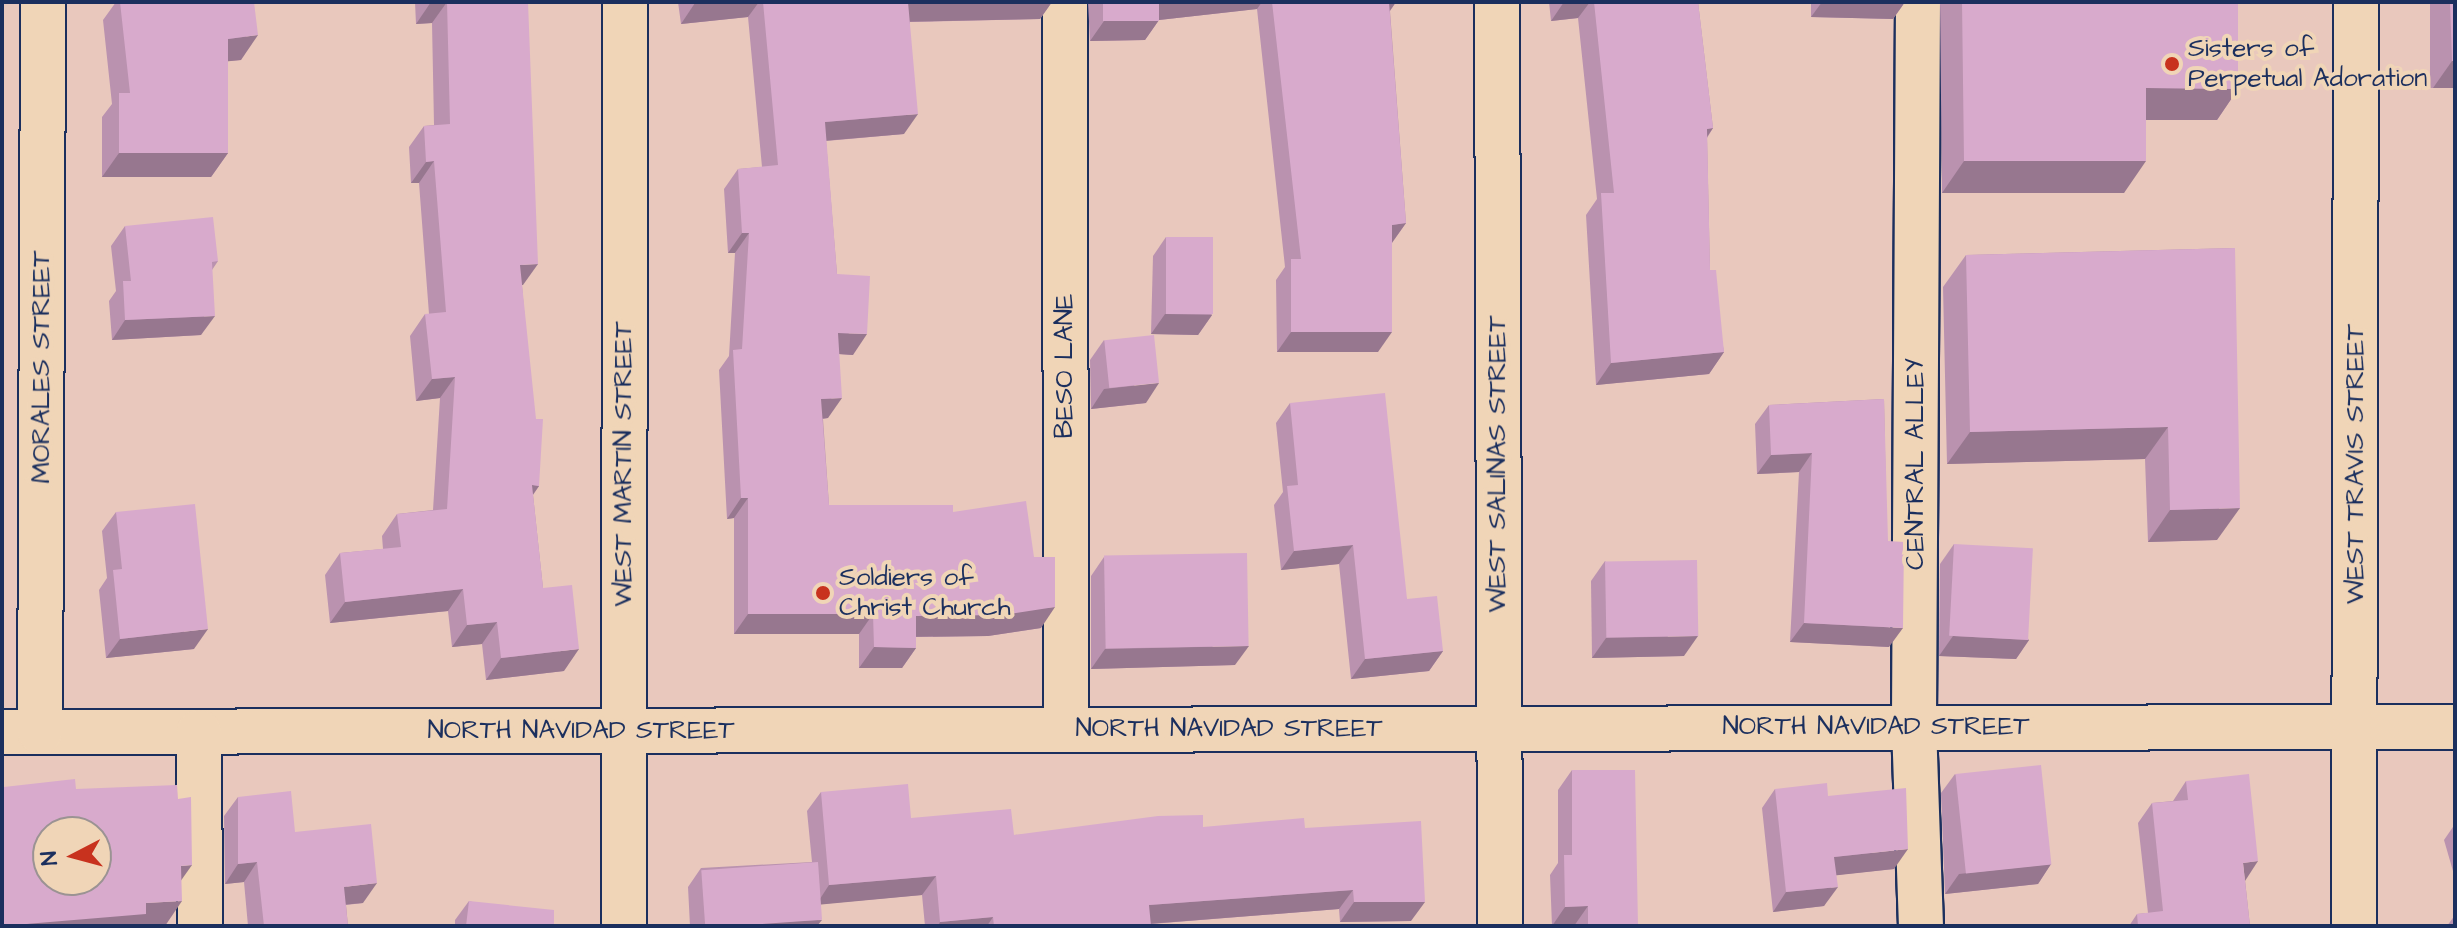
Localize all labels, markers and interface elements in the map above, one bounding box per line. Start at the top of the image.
place label: Sisters of Perpetual Adoration [2188,33,2427,94]
marker: Sisters of Perpetual Adoration [2163,55,2181,73]
street label: MORALES STREET [26,250,58,484]
street label: BESO LANE [1049,294,1081,438]
street label: WEST SALINAS STREET [1482,316,1514,612]
street label: WEST MARTIN STREET [608,321,640,607]
street label: WEST TRAVIS STREET [2340,324,2372,604]
street label: CENTRAL ALLEY [1900,358,1932,570]
place label: Soldiers of Christ Church [839,562,1011,624]
marker: Soldiers of Christ Church [814,584,832,602]
street label: NORTH NAVIDAD STREET [1723,711,2029,743]
street label: NORTH NAVIDAD STREET [1076,713,1382,745]
street label: NORTH NAVIDAD STREET [428,715,734,747]
north arrow [32,816,112,896]
text: N [33,850,66,867]

